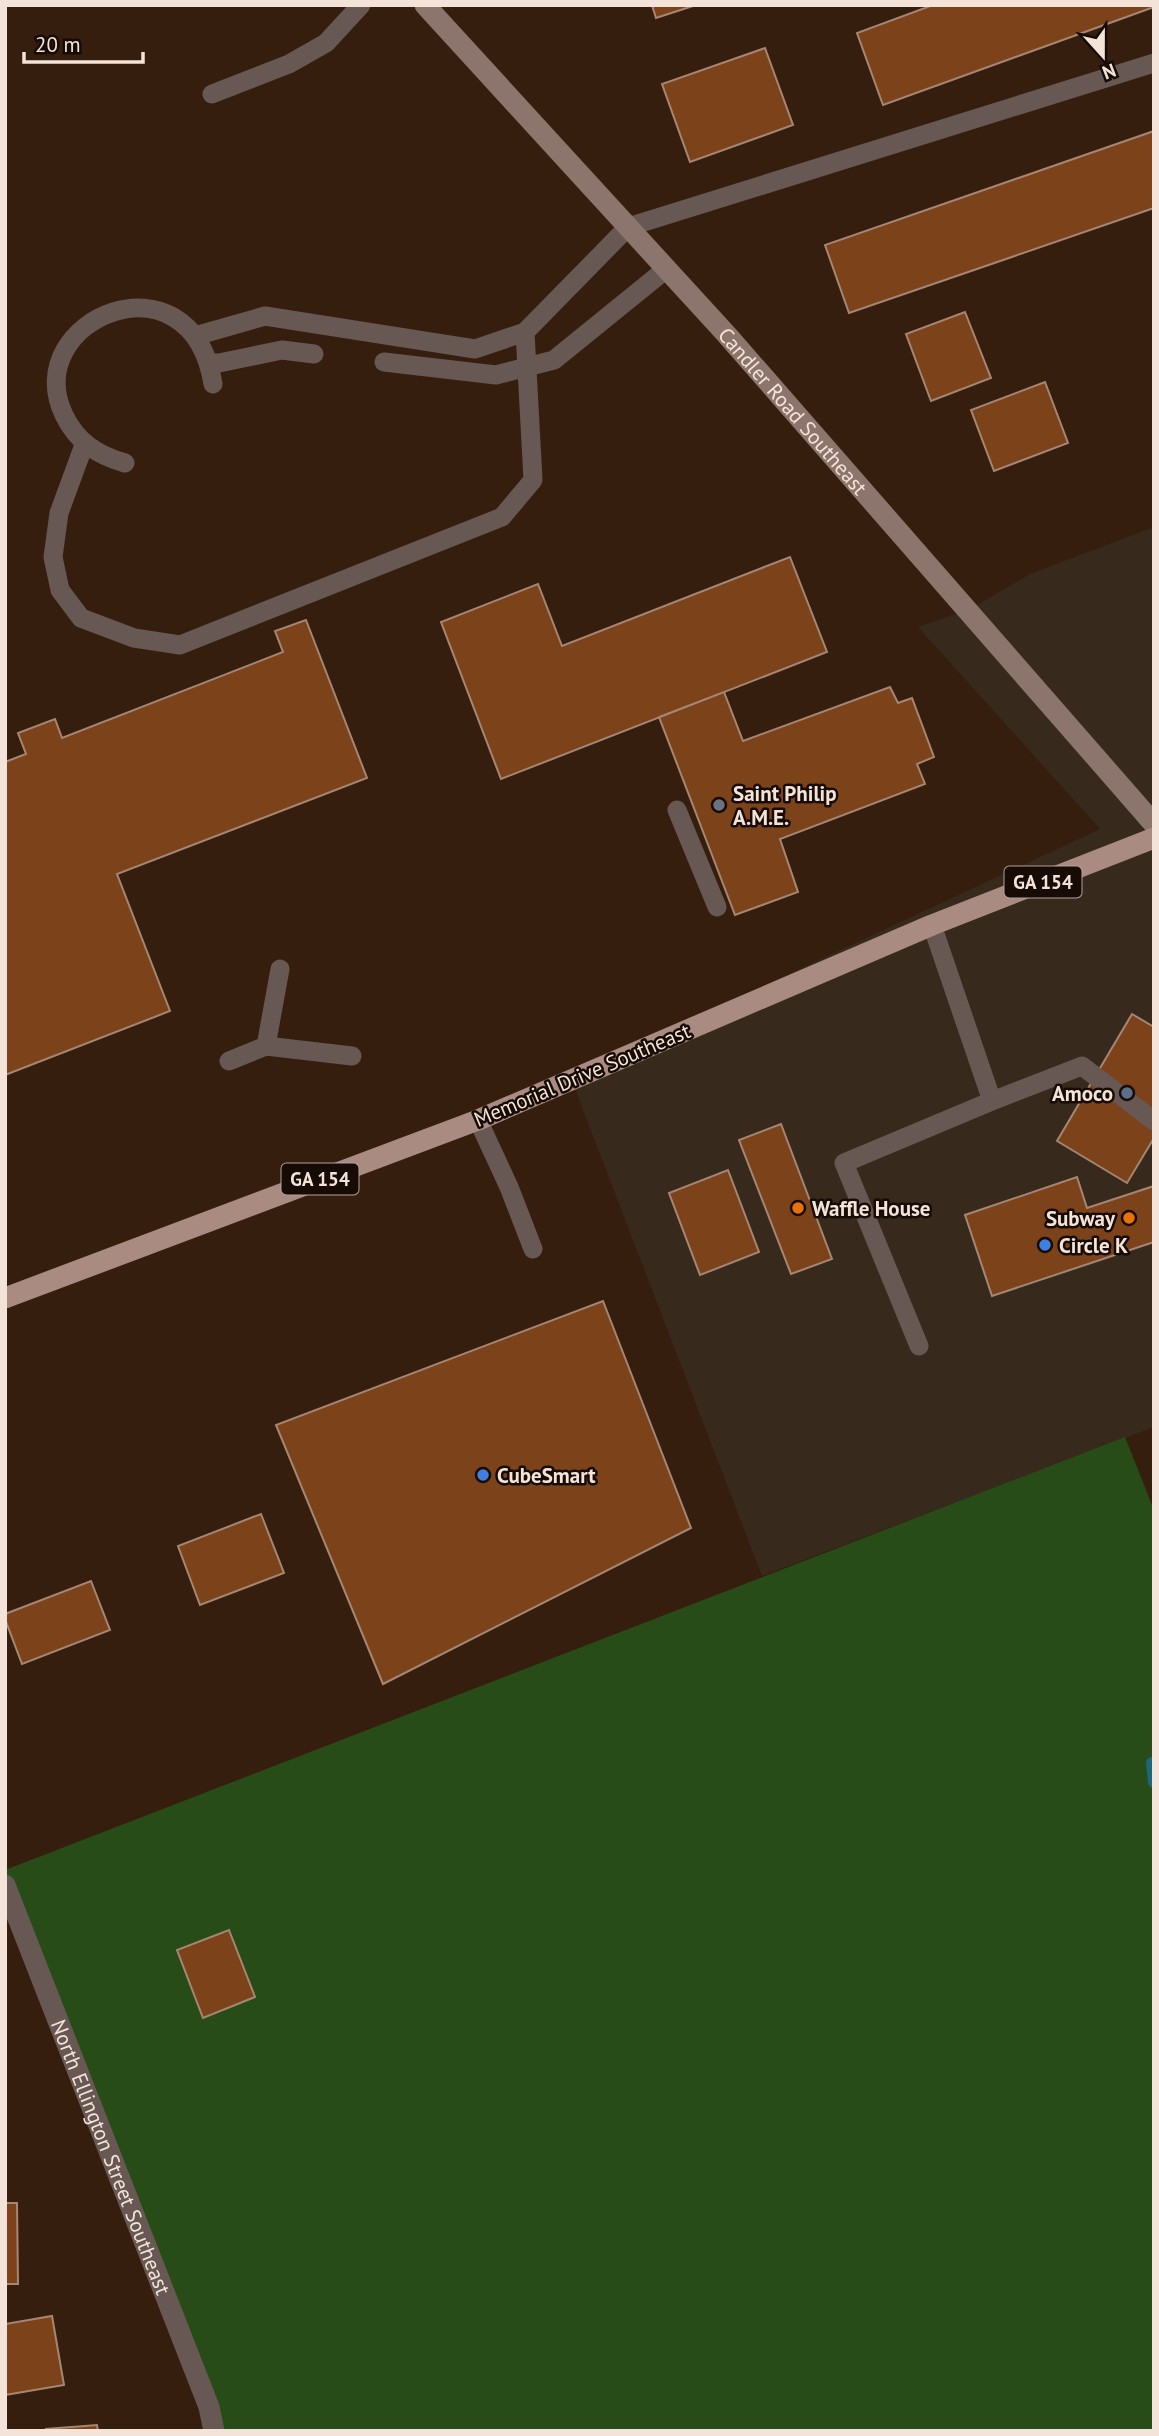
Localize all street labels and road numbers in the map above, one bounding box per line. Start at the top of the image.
street label: Candler Road Southeast [713,321,874,500]
road number: GA 154 [1004,866,1082,898]
street label: Memorial Drive Southeast [470,1017,694,1133]
road number: GA 154 [282,1163,358,1194]
street label: North Ellington Street Southeast [45,2015,177,2299]

